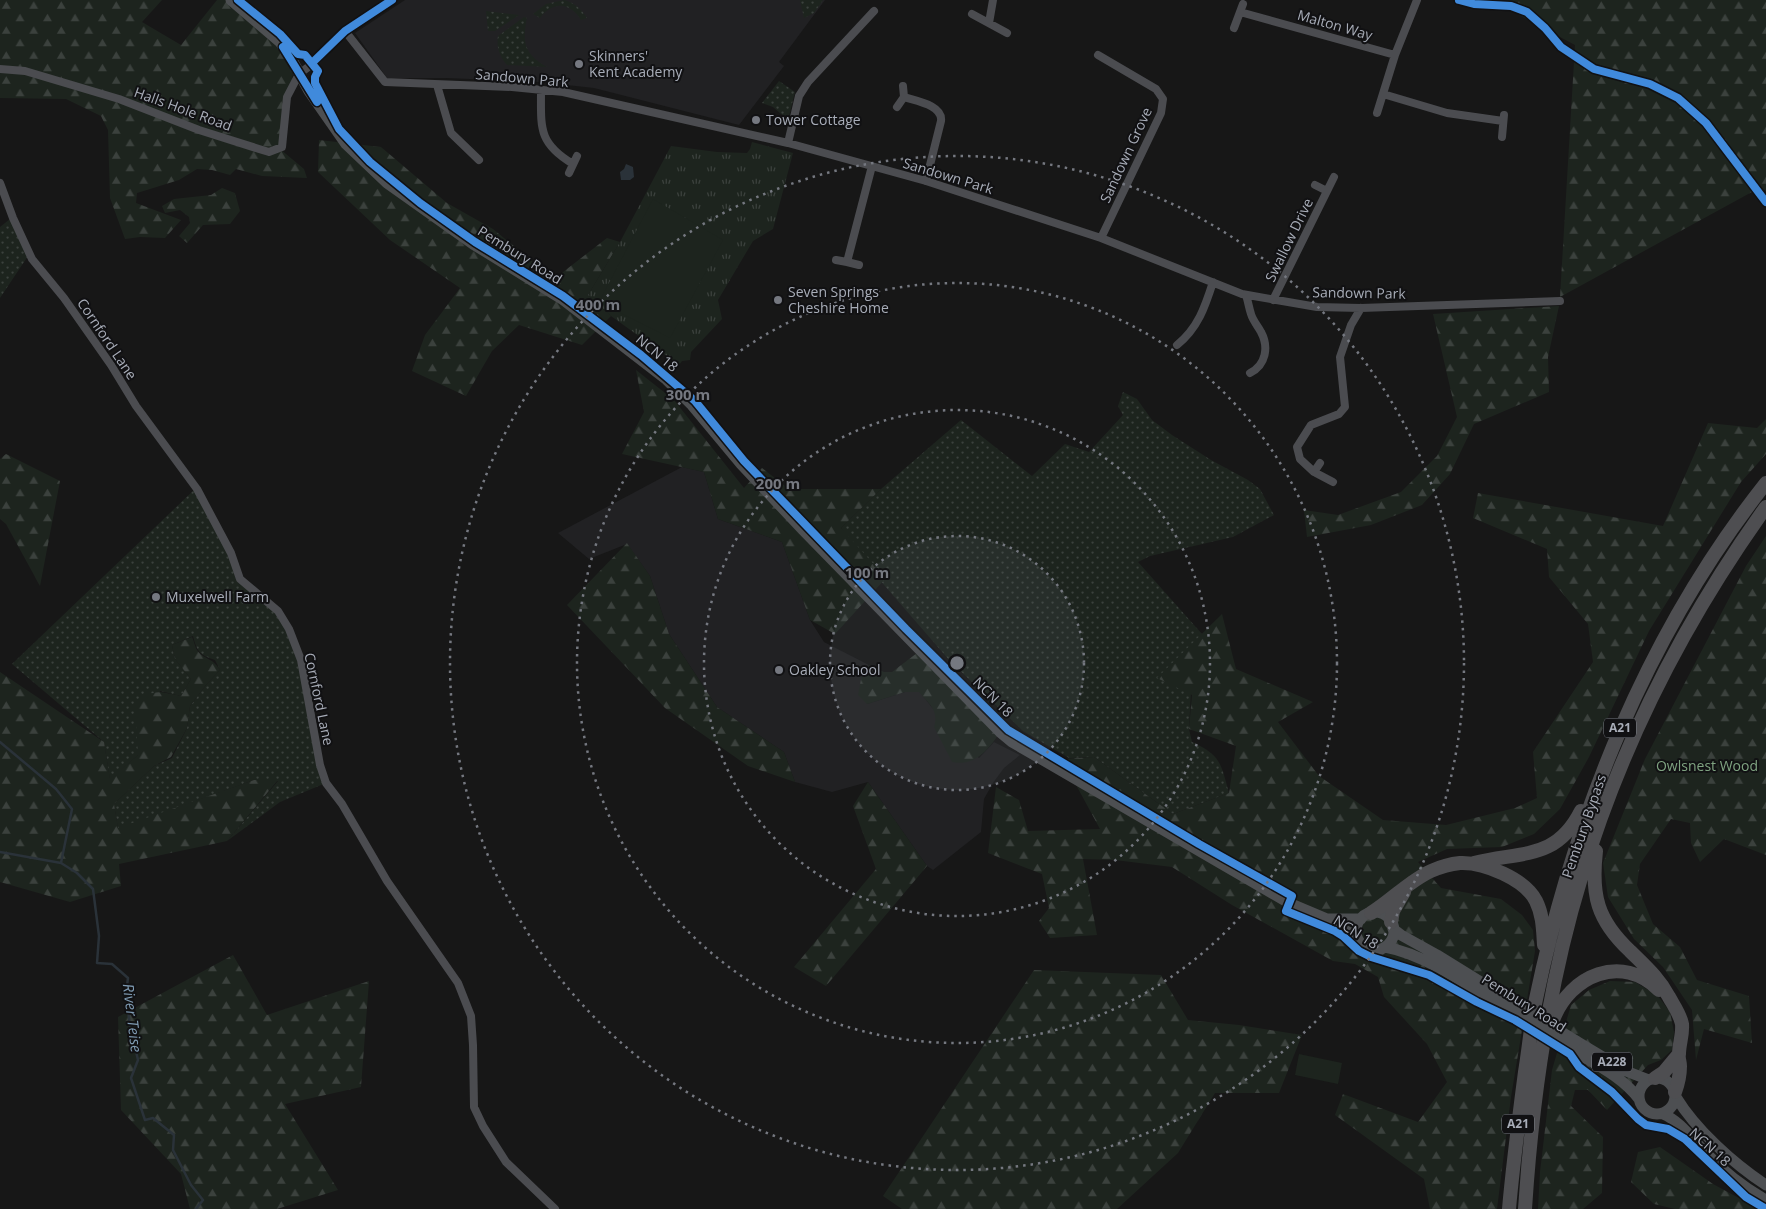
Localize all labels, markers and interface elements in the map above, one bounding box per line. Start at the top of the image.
street label: Malton Way [1295,5,1376,45]
place label: Skinners' Kent Academy [589,46,683,81]
marker: Skinners' Kent Academy [573,58,585,70]
street label: Sandown Park [475,64,570,91]
street label: Halls Hole Road [132,82,235,135]
street label: Sandown Grove [1095,104,1156,206]
place label: Tower Cottage [766,110,861,129]
marker: Tower Cottage [750,114,762,126]
street label: Sandown Park [901,153,996,198]
street label: Swallow Drive [1260,195,1317,285]
street label: Pembury Road [474,221,566,288]
place label: Seven Springs Cheshire Home [788,282,889,317]
street label: Sandown Park [1312,282,1406,303]
street label: Cornford Lane [73,294,142,383]
text: 400 m [576,294,620,314]
marker: Seven Springs Cheshire Home [772,294,784,306]
street label: NCN 18 [632,329,682,376]
text: 300 m [666,384,710,404]
text: 200 m [756,473,800,493]
text: 100 m [845,562,889,582]
place label: Muxelwell Farm [166,587,269,606]
marker: Muxelwell Farm [150,591,162,603]
street label: Cornford Lane [300,651,339,747]
centre of rings [948,654,966,672]
place label: Oakley School [789,660,880,679]
marker: Oakley School [773,664,785,676]
street label: NCN 18 [969,672,1018,721]
road number: A21 [1604,718,1636,738]
park label: Owlsnest Wood [1656,756,1758,775]
street label: Pembury Bypass [1557,771,1610,880]
street label: NCN 18 [1330,910,1382,953]
street label: Pembury Road [1478,969,1570,1036]
water label: River Teise [119,982,147,1054]
road number: A228 [1592,1052,1632,1072]
road number: A21 [1502,1114,1534,1134]
street label: NCN 18 [1686,1123,1735,1170]

